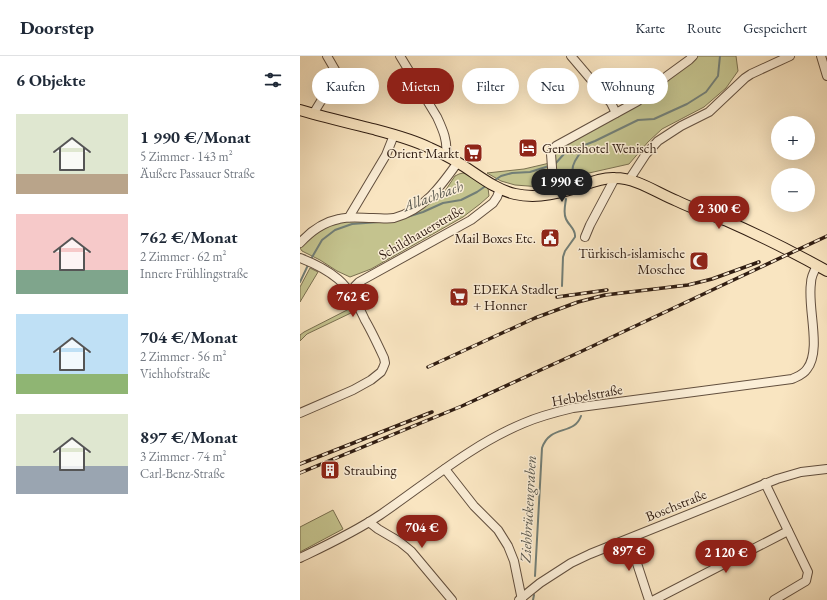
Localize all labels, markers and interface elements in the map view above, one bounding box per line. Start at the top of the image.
text: Doorstep [20,15,94,40]
text: Karte [635,19,665,37]
text: Route [687,19,721,37]
text: Gespeichert [743,19,807,37]
chip: Kaufen [312,68,379,104]
chip: Mieten [387,68,454,104]
chip: Filter [462,68,519,104]
chip: Neu [527,68,579,104]
chip: Wohnung [587,68,668,104]
text: 6 Objekte [16,69,86,91]
icon: filters [262,69,284,91]
map controls [771,116,815,212]
button: + [771,116,815,160]
text: 1 990 €/Monat [140,126,251,148]
icon: home [48,130,96,178]
hotel icon: Genusshotel Wenisch [517,137,539,159]
place label: Genusshotel Wenisch [542,139,657,157]
supermarket icon: Orient Markt [462,142,484,164]
place label: Orient Markt [387,144,460,162]
text: 5 Zimmer · 143 m² [140,148,233,165]
text: Äußere Passauer Straße [140,165,255,182]
button: − [771,168,815,212]
pin: 1 990 € [525,169,599,203]
text: 1 990 € [540,173,584,190]
water label: Allachbach [399,176,466,216]
pin: 2 300 € [682,196,756,230]
street label: Schildhauerstraße [375,200,467,264]
text: 2 300 € [697,200,741,217]
text: 762 €/Monat [140,226,238,248]
public building icon: Mail Boxes Etc. [539,227,561,249]
place label: Mail Boxes Etc. [454,229,536,247]
icon: home [48,230,96,278]
place label: Türkisch-islamische Moschee [578,244,686,278]
text: 2 Zimmer · 62 m² [140,248,226,265]
mosque icon: Türkisch-islamische Moschee [688,250,710,272]
text: Innere Frühlingstraße [140,265,248,282]
place label: EDEKA Stadler + Honner [473,280,559,314]
pin: 762 € [325,284,381,318]
supermarket icon: EDEKA Stadler + Honner [448,286,470,308]
text: 762 € [336,288,370,305]
text: 704 €/Monat [140,326,238,348]
icon: home [48,330,96,378]
text: 2 Zimmer · 56 m² [140,348,226,365]
text: Viehhofstraße [140,365,210,382]
street label: Hebbelstraße [550,380,624,410]
text: 897 €/Monat [140,426,238,448]
icon: home [48,430,96,478]
text: 3 Zimmer · 74 m² [140,448,226,465]
water label: Ziehbrückengraben [515,455,540,564]
building icon: Straubing [319,459,341,481]
place label: Straubing [344,461,398,479]
text: Carl-Benz-Straße [140,465,225,482]
street label: Boschstraße [643,484,710,525]
pin: 704 € [394,515,450,549]
text: 704 € [405,519,439,536]
pin: 897 € [601,538,657,572]
pin: 2 120 € [689,540,763,574]
text: 897 € [612,542,646,559]
text: 2 120 € [704,544,748,561]

